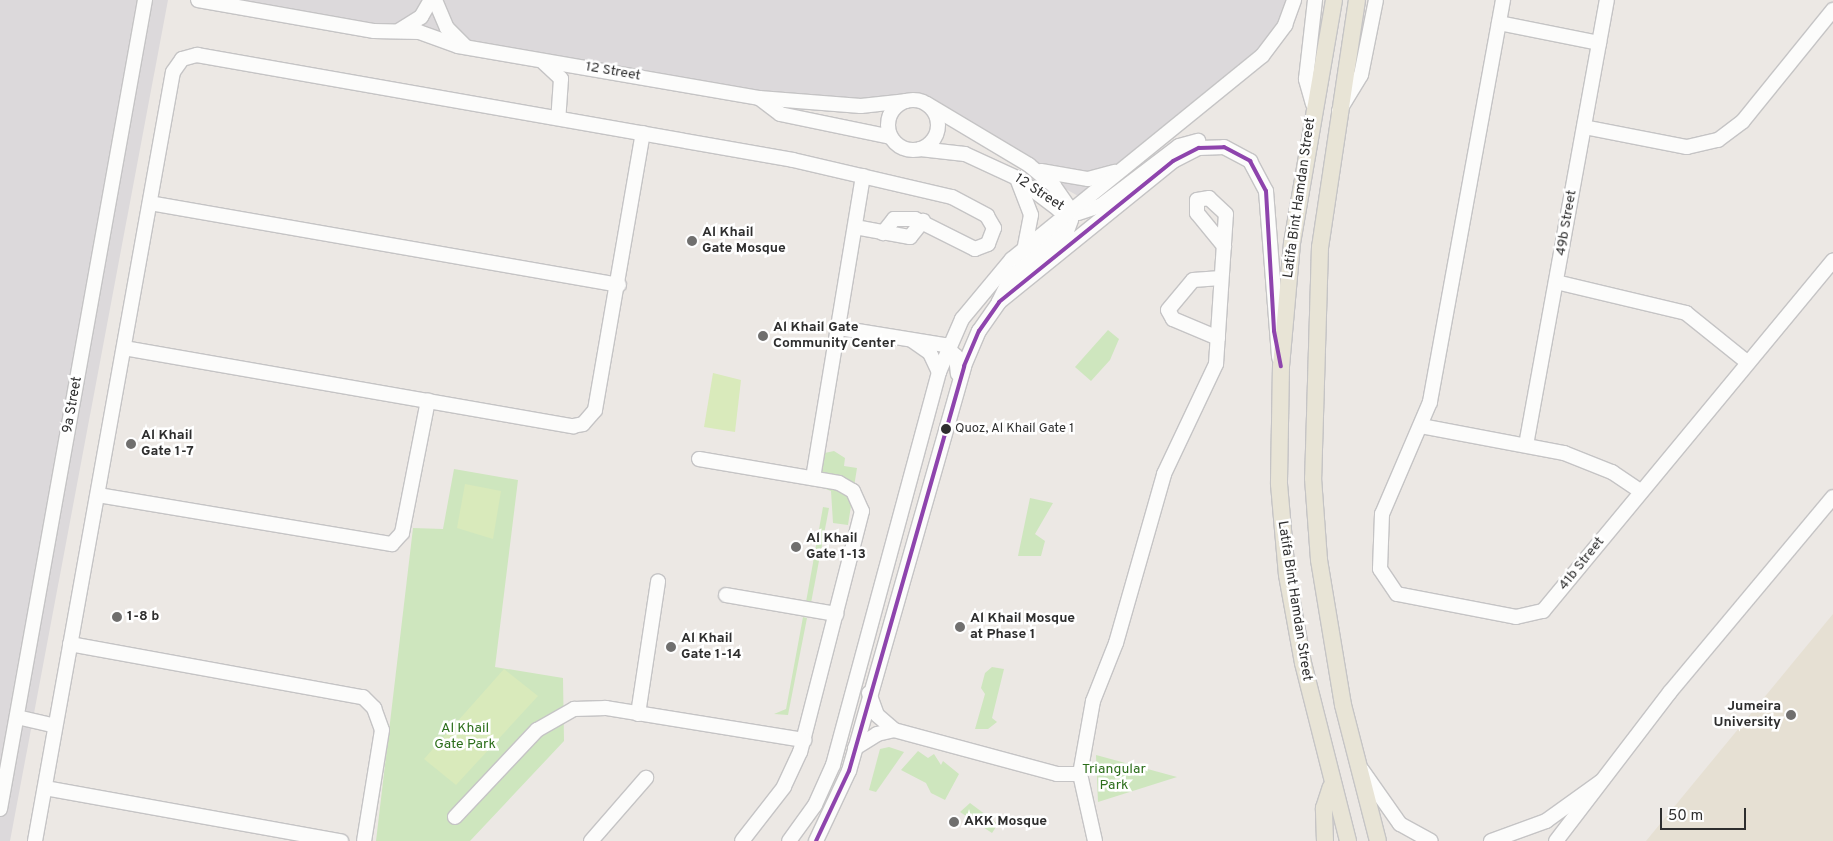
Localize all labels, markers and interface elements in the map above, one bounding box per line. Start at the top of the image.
street label: 12 Street [584,59,642,85]
street label: Latifa Bint Hamdan Street [1280,117,1320,279]
street label: 12 Street [1011,171,1067,215]
street label: 49b Street [1553,189,1581,257]
place label: Al Khail Gate Mosque [702,225,786,258]
marker: Al Khail Gate Mosque [686,235,698,247]
place label: Al Khail Gate Community Center [773,320,895,352]
marker: Al Khail Gate Community Center [757,330,769,342]
street label: 9a Street [60,375,86,435]
place label: Quoz, Al Khail Gate 1 [955,421,1075,437]
marker: Quoz, Al Khail Gate 1 [941,424,951,434]
place label: Al Khail Gate 1-7 [141,428,194,461]
marker: Al Khail Gate 1-7 [125,438,137,450]
street label: Latifa Bint Hamdan Street [1273,520,1315,682]
place label: Al Khail Gate 1-13 [806,531,866,564]
street label: 41b Street [1555,534,1609,594]
marker: Al Khail Gate 1-13 [790,541,802,553]
place label: 1-8 b [127,609,159,625]
marker: 1-8 b [111,611,123,623]
place label: Al Khail Mosque at Phase 1 [970,611,1075,644]
marker: Al Khail Mosque at Phase 1 [954,621,966,633]
place label: Al Khail Gate 1-14 [681,631,741,664]
marker: Al Khail Gate 1-14 [665,641,677,653]
place label: Jumeira University [1714,699,1781,732]
marker: Jumeira University [1785,709,1797,721]
park label: Al Khail Gate Park [434,721,496,754]
park label: Triangular Park [1082,762,1146,794]
scale bar [1663,798,1749,830]
text: 50 m [1668,807,1703,826]
place label: AKK Mosque [964,814,1047,830]
marker: AKK Mosque [948,816,960,828]

